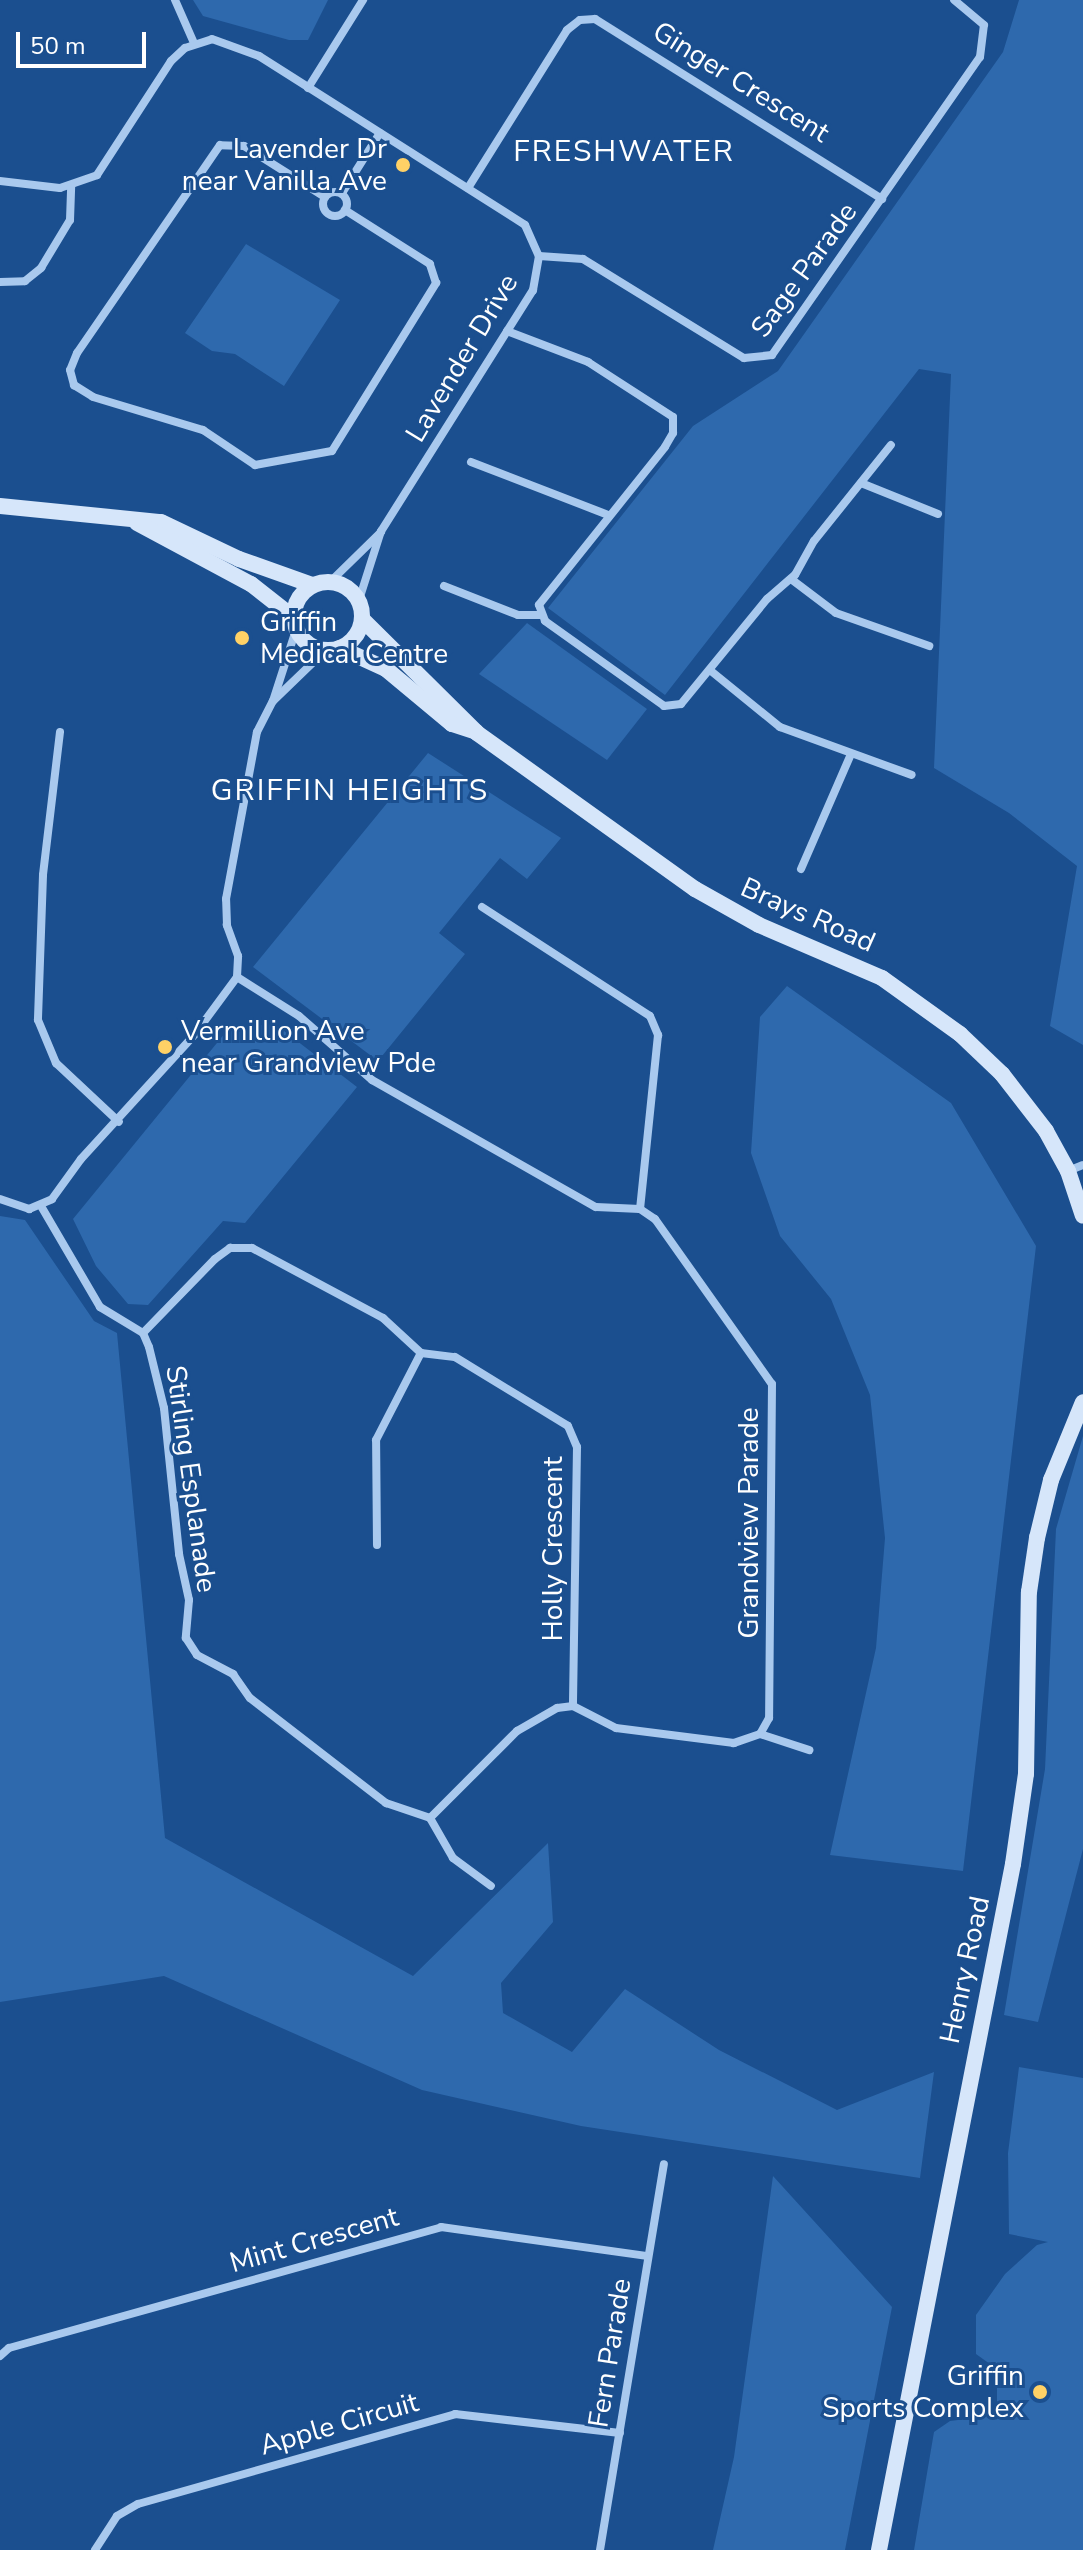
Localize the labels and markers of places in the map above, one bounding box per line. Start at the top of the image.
place label: Lavender Dr near Vanilla Ave [182,132,387,198]
marker: Lavender Dr near Vanilla Ave [394,156,412,174]
place label: Griffin Medical Centre [260,605,448,671]
marker: Griffin Medical Centre [231,627,253,649]
place label: Vermillion Ave near Grandview Pde [181,1014,436,1080]
marker: Vermillion Ave near Grandview Pde [156,1038,174,1056]
place label: Griffin Sports Complex [822,2359,1024,2425]
marker: Griffin Sports Complex [1031,2383,1049,2401]

